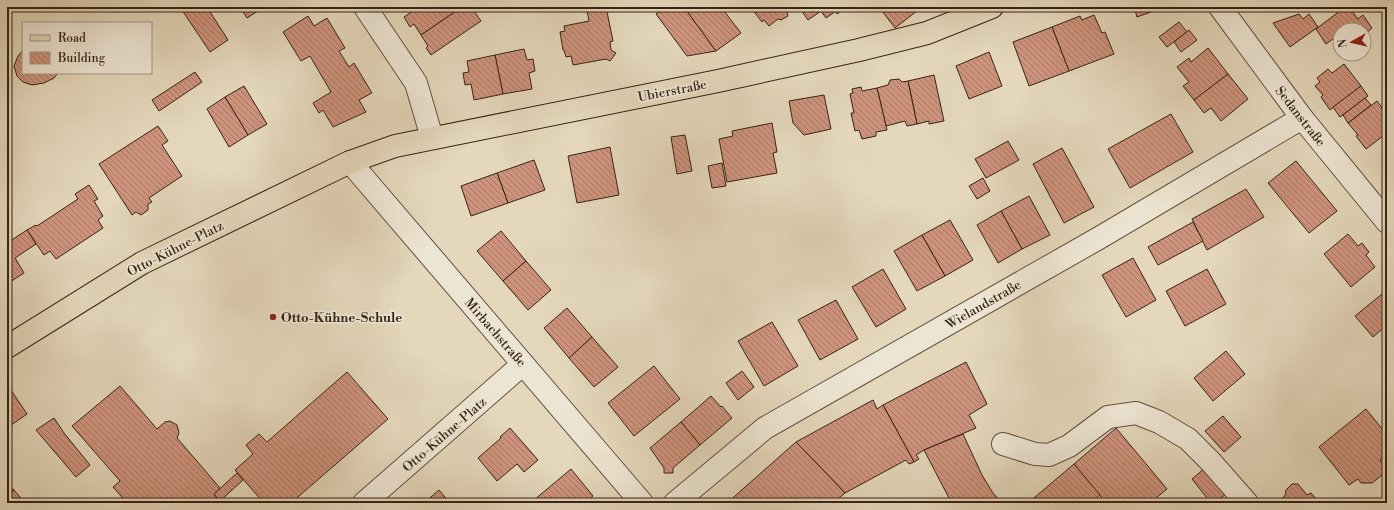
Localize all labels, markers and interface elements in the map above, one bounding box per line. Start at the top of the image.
legend [22,22,152,74]
north arrow [1332,22,1372,62]
text: Road [58,31,86,46]
text: N [1336,38,1351,49]
text: Building [57,51,106,66]
street label: Ubierstraße [636,76,708,106]
street label: Sedanstraße [1272,83,1329,150]
street label: Otto-Kühne-Platz [125,218,226,280]
street label: Wielandstraße [942,277,1024,333]
street label: Mirbachstraße [461,295,530,371]
place label: Otto-Kühne-Schule [281,310,402,326]
marker: Otto-Kühne-Schule [268,312,278,322]
street label: Otto-Kühne-Platz [399,394,490,476]

